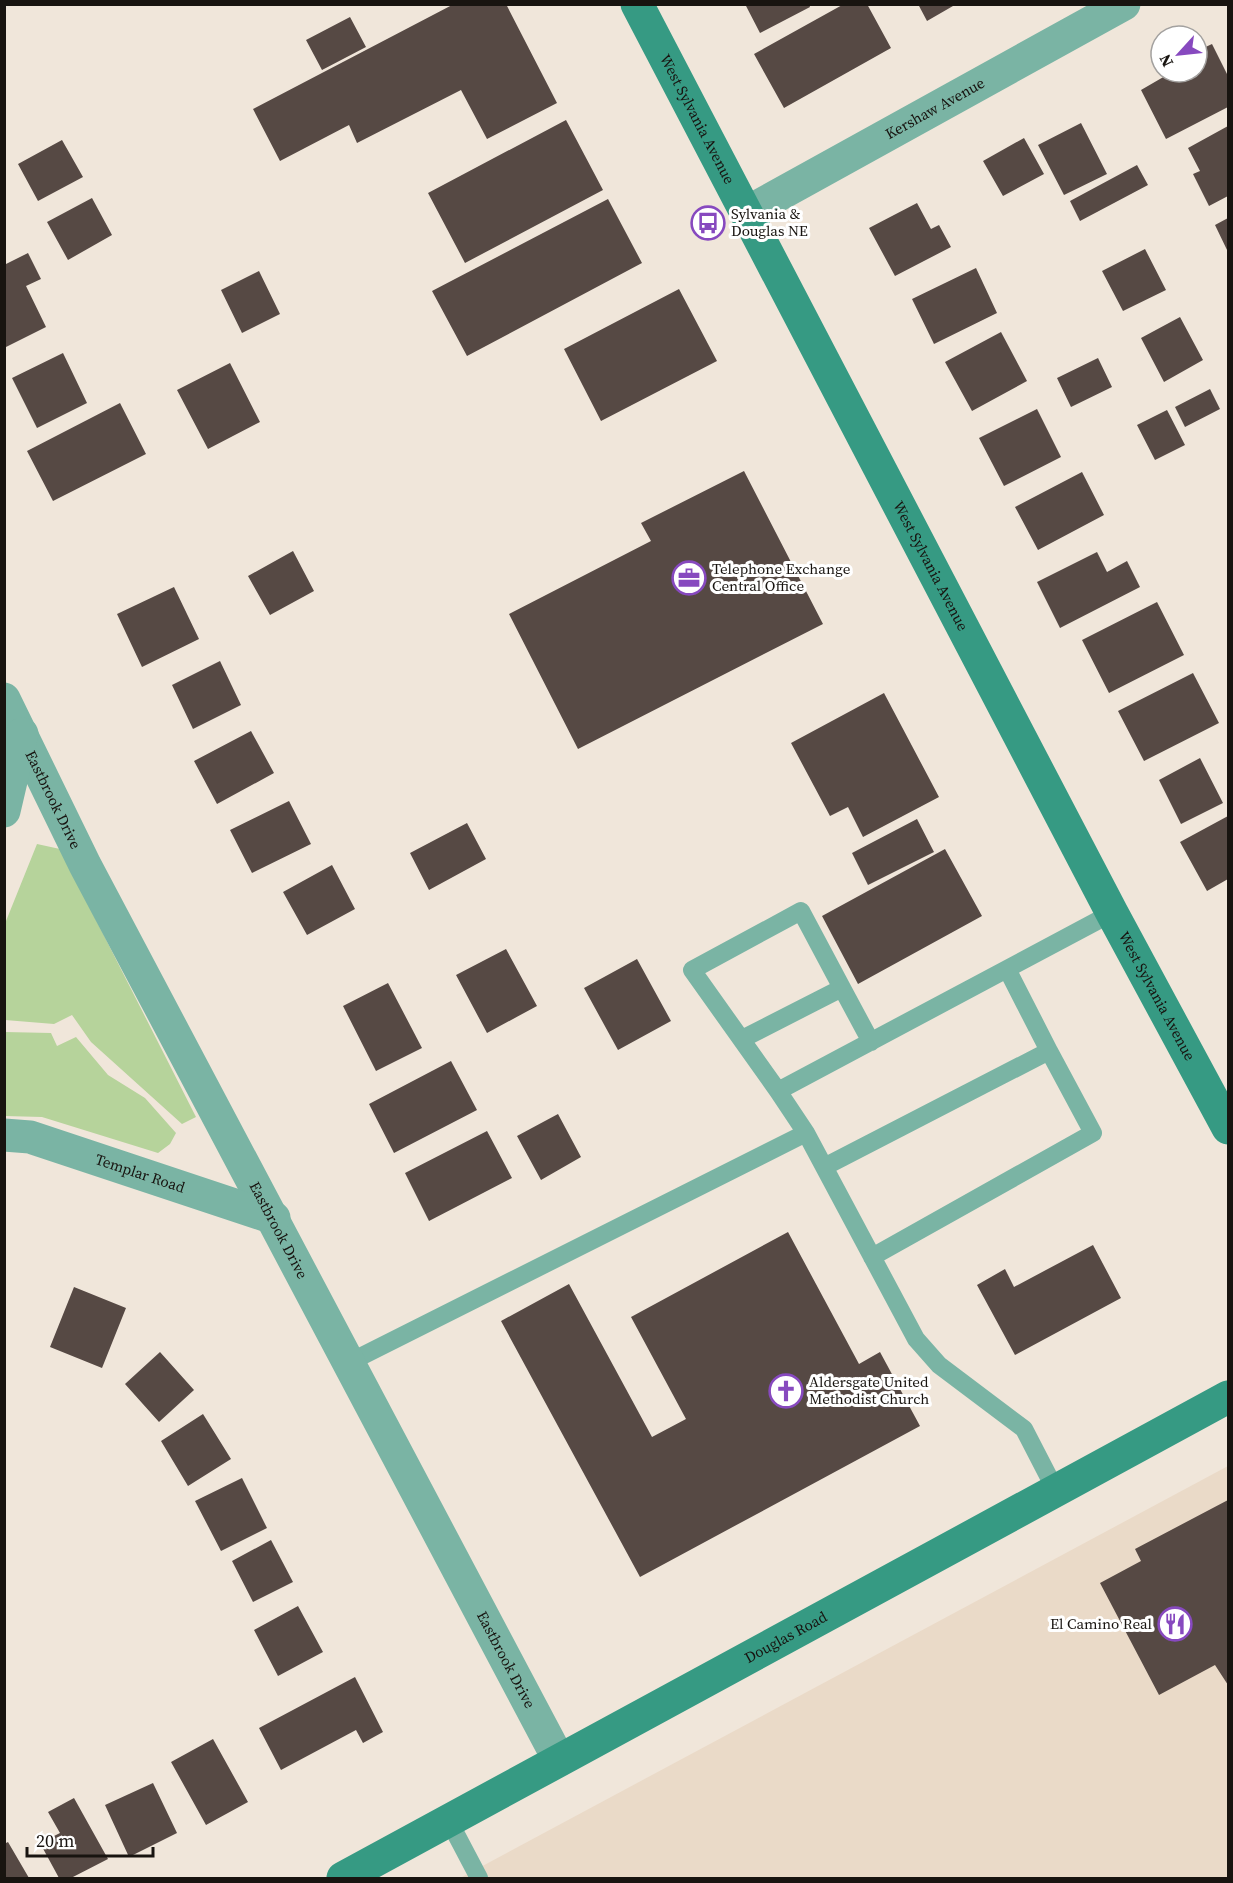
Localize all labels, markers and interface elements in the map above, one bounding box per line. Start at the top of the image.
north arrow [1149,24,1209,84]
street label: West Sylvania Avenue [655,50,740,188]
text: N [1153,50,1178,71]
street label: Kershaw Avenue [881,72,989,144]
place label: Sylvania & Douglas NE [731,203,808,241]
bus stop icon: Sylvania & Douglas NE [690,205,726,241]
street label: West Sylvania Avenue [888,497,974,635]
place label: Telephone Exchange Central Office [712,558,851,596]
office icon: Telephone Exchange Central Office [671,560,707,596]
street label: Eastbrook Drive [21,747,87,853]
street label: West Sylvania Avenue [1114,927,1201,1064]
street label: Templar Road [93,1148,188,1198]
street label: Eastbrook Drive [245,1178,313,1283]
place label: Aldersgate United Methodist Church [809,1371,929,1409]
church icon: Aldersgate United Methodist Church [768,1373,804,1409]
street label: Douglas Road [741,1606,831,1668]
restaurant icon: El Camino Real [1157,1606,1193,1642]
street label: Eastbrook Drive [472,1607,541,1712]
place label: El Camino Real [1050,1613,1153,1634]
scale bar [27,1820,153,1858]
text: 20 m [36,1828,74,1853]

